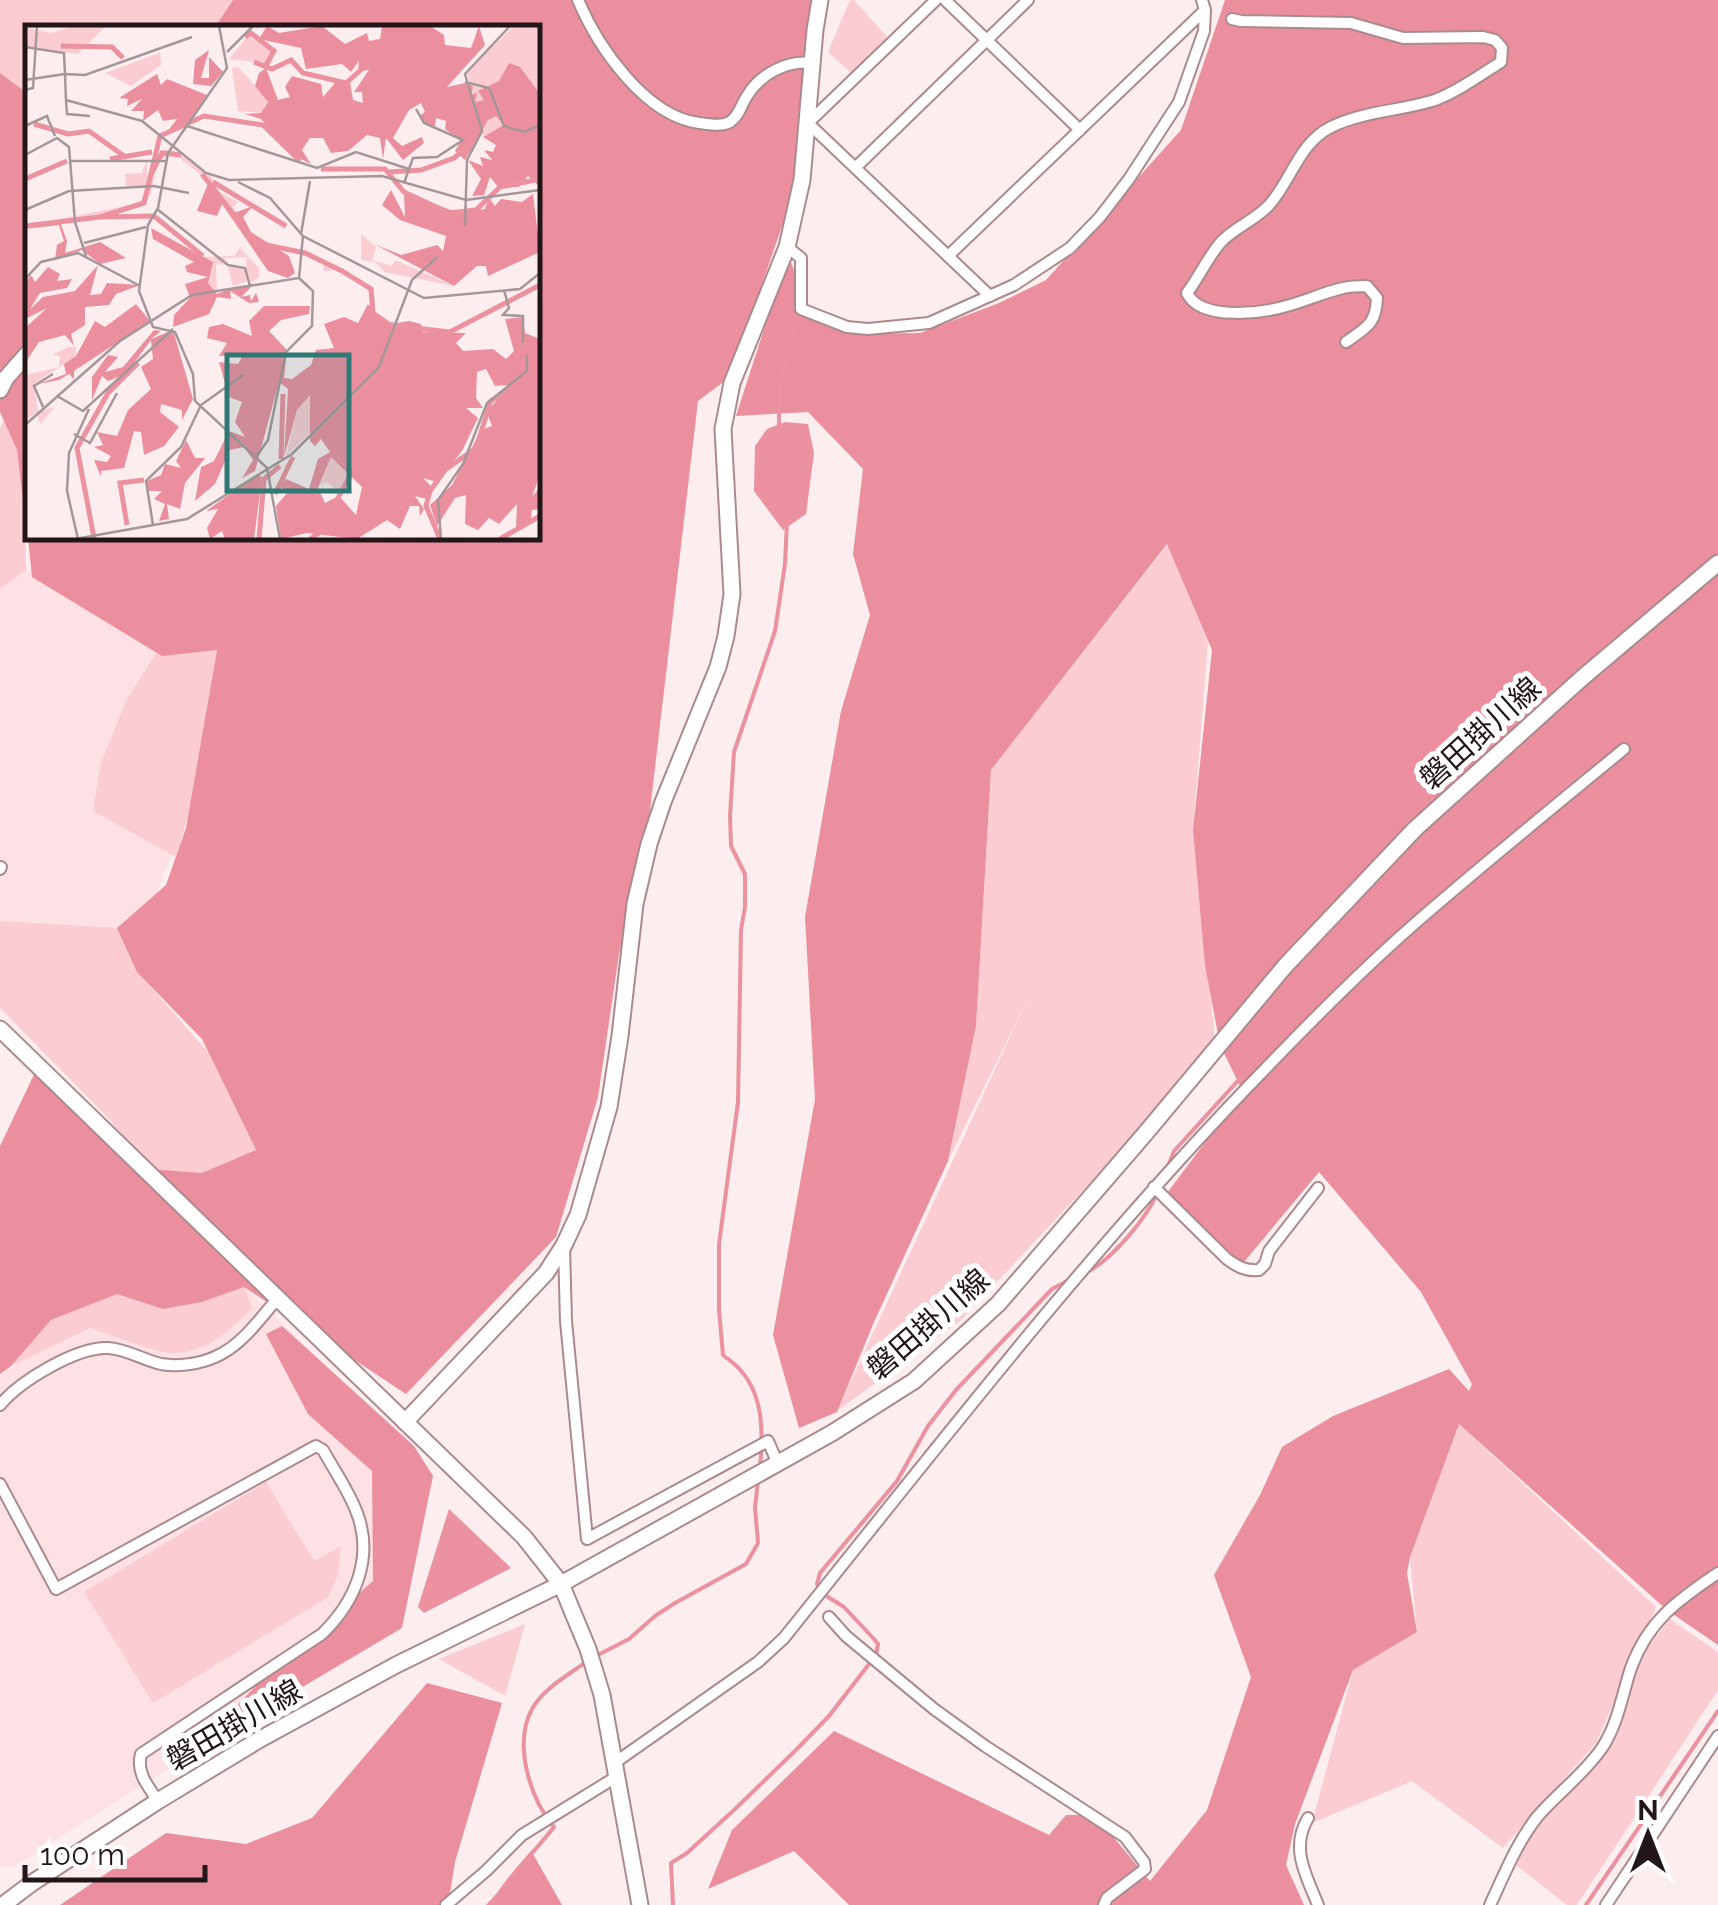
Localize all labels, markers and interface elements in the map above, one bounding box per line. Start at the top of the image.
inset map [25,25,540,540]
street label: 磐田掛川線 [1413,670,1547,796]
street label: 磐田掛川線 [860,1262,996,1386]
street label: 磐田掛川線 [160,1672,308,1778]
north arrow [1598,1785,1698,1885]
text: N [1637,1794,1659,1827]
scale bar [25,1820,205,1882]
text: 100 m [40,1837,125,1872]

